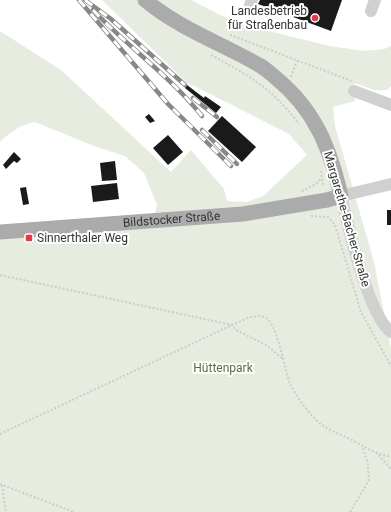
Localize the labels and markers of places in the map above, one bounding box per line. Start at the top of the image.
place label: Landesbetrieb für Straßenbau [228,4,307,32]
marker: Landesbetrieb für Straßenbau [310,13,320,23]
place label: Sinnerthaler Weg [37,231,128,245]
marker: Sinnerthaler Weg [24,233,34,243]

